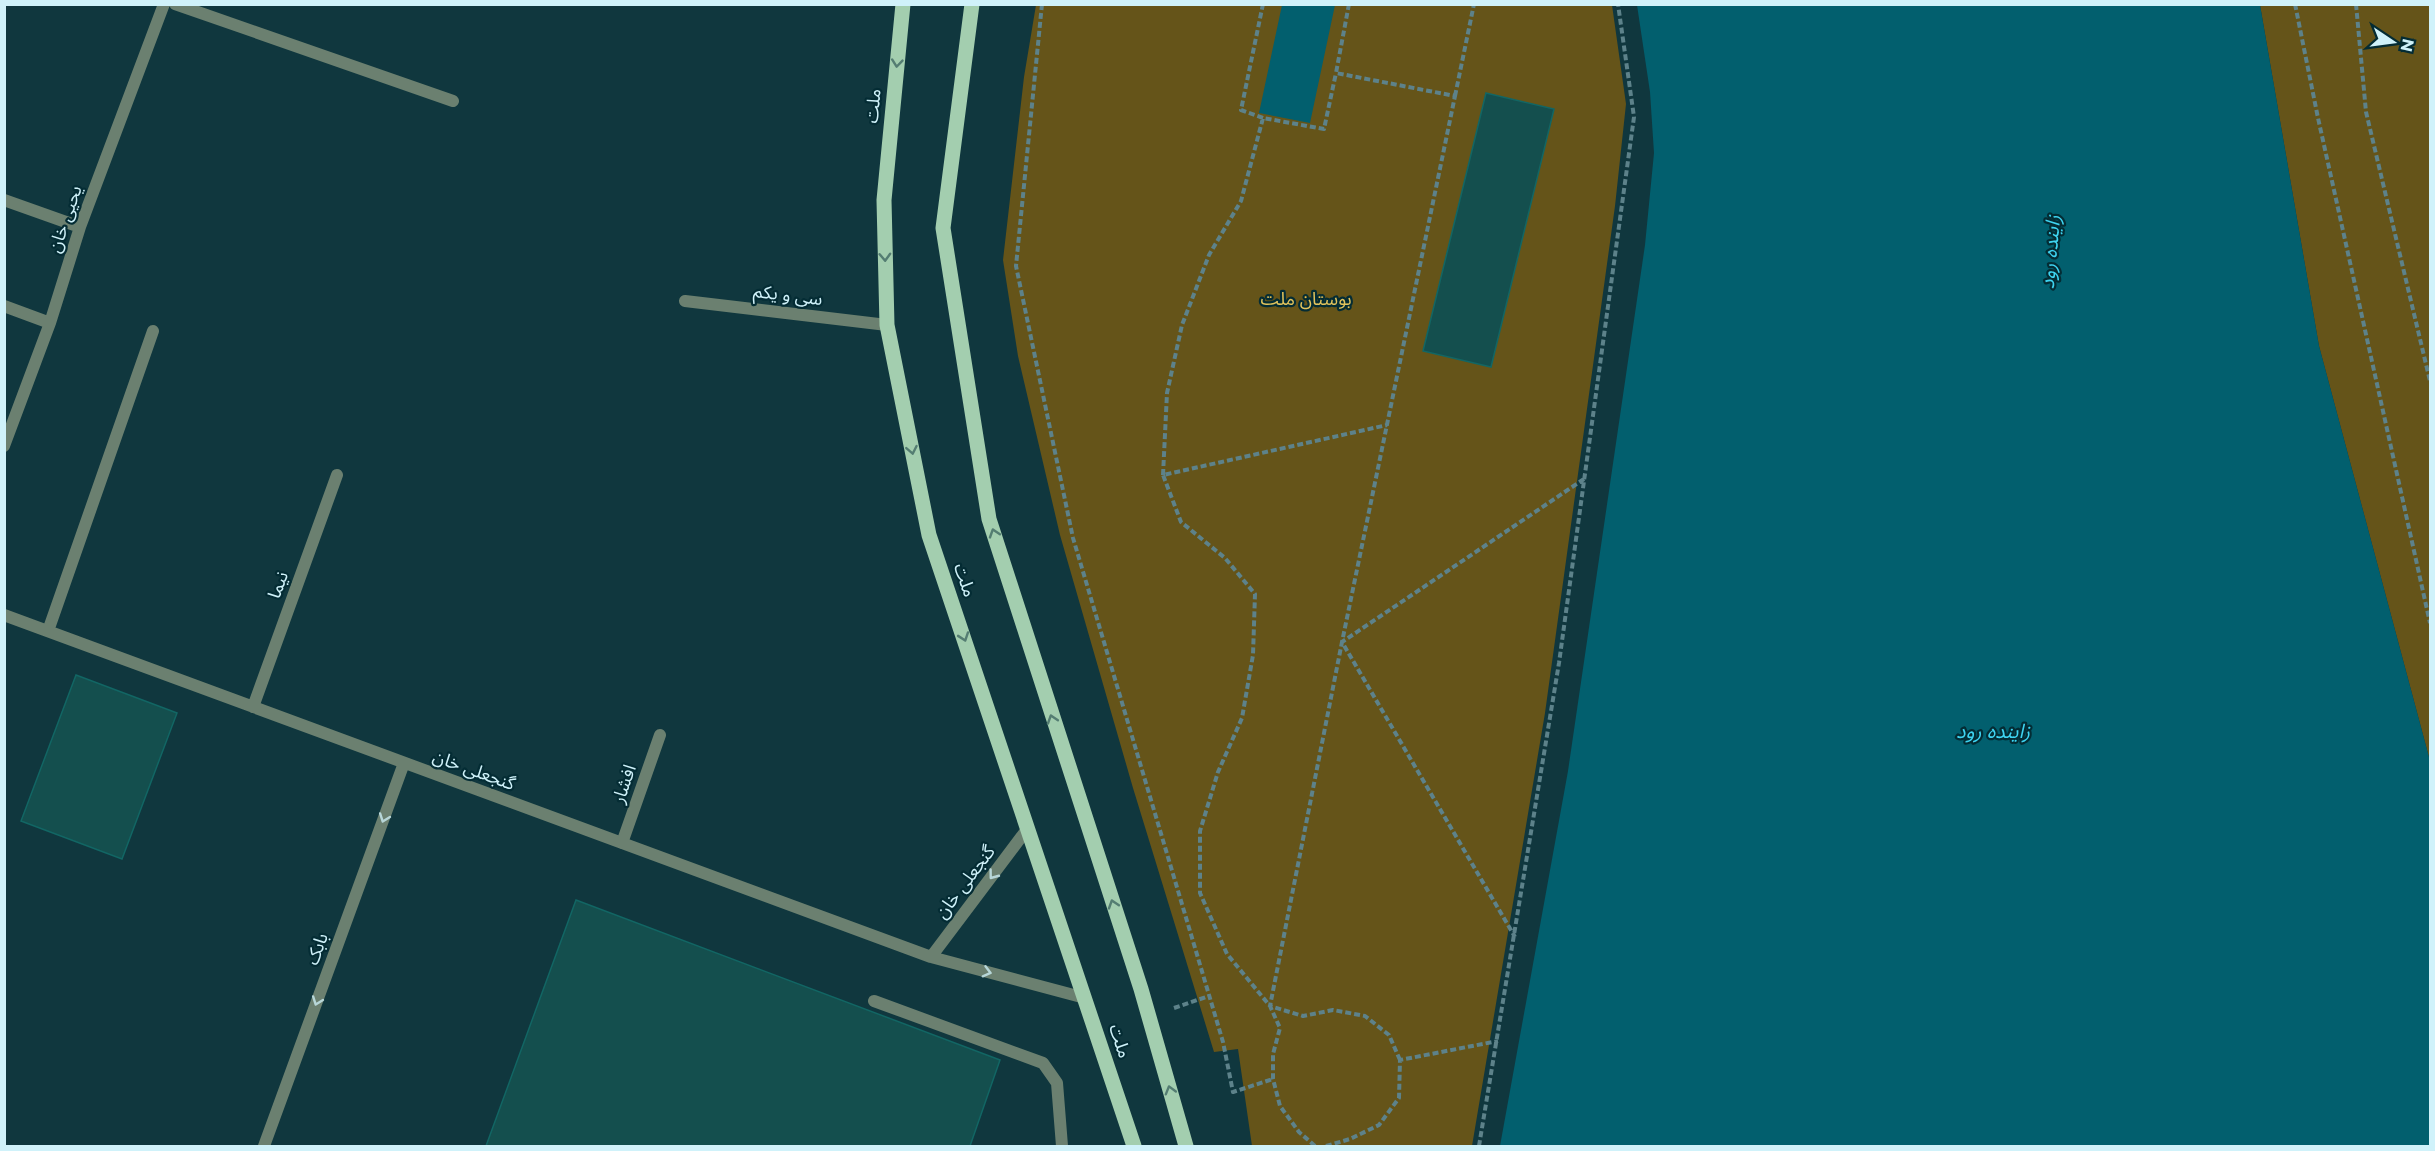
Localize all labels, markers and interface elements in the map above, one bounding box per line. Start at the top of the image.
north arrow [2363,12,2423,72]
text: N [2396,37,2418,54]
one-way arrow [891,58,904,67]
street label: ملت [860,88,886,124]
street label: یحیی خان [43,182,87,256]
water label: زاینده رود [2035,213,2065,290]
one-way arrow [879,253,892,262]
street label: سی و یکم [752,280,824,312]
park label: بوستان ملت [1261,288,1351,310]
one-way arrow [905,444,918,454]
one-way arrow [988,528,1001,539]
street label: ملت [949,560,981,600]
street label: نیما [263,568,293,602]
one-way arrow [956,631,969,642]
one-way arrow [1047,714,1060,724]
water label: زاینده رود [1956,719,2031,743]
street label: گنجعلی خان [430,745,519,795]
street label: افشار [607,762,641,807]
one-way arrow [378,812,391,823]
street label: گنجعلی خان [930,841,1000,923]
one-way arrow [989,868,1000,879]
one-way arrow [1108,899,1121,910]
street label: بابک [301,930,333,968]
one-way arrow [982,965,992,977]
one-way arrow [312,996,325,1006]
street label: ملت [1104,1021,1136,1061]
one-way arrow [1165,1085,1177,1096]

